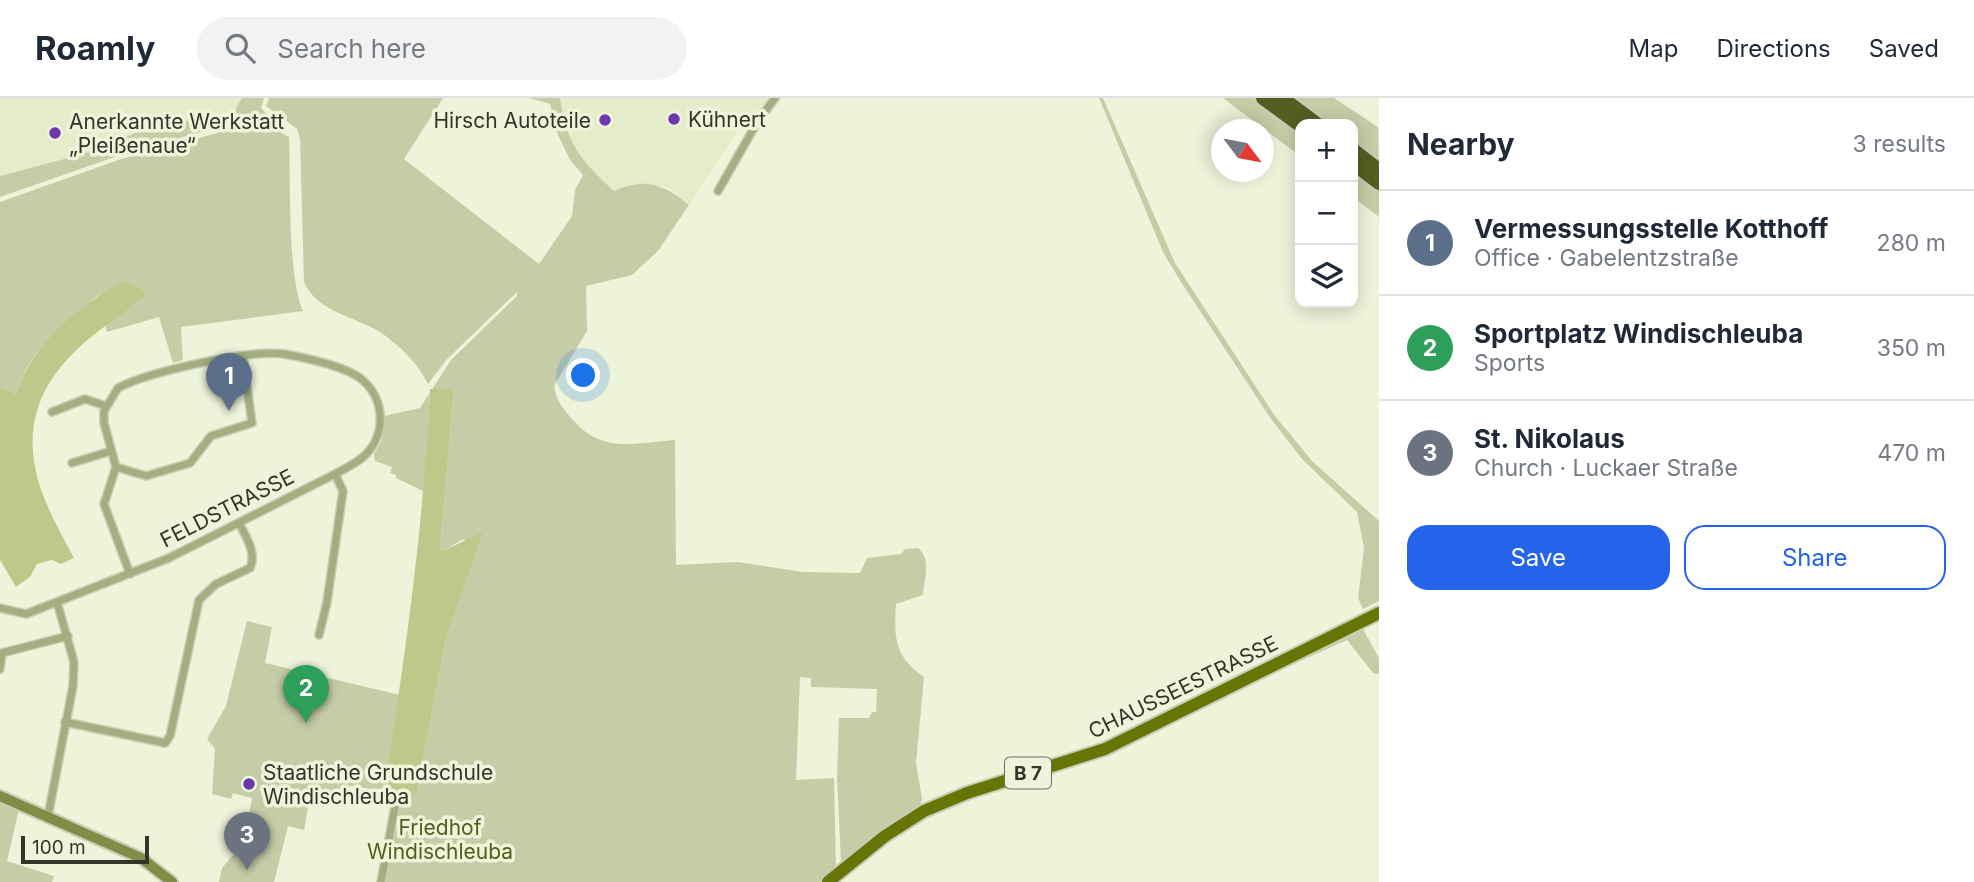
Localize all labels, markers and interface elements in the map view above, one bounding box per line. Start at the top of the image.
search box [197,17,687,80]
text: Roamly [35,28,155,68]
icon: search [221,29,259,67]
text: Search here [277,33,426,64]
text: Map [1629,34,1678,63]
text: Directions [1716,34,1831,63]
text: Saved [1869,34,1939,63]
place label: Kühnert [688,107,766,132]
place label: Hirsch Autoteile [434,108,591,133]
place label: Anerkannte Werkstatt „Pleißenaue“ [69,109,284,158]
marker: Kühnert [666,111,682,127]
marker: Hirsch Autoteile [597,112,613,128]
north arrow [1211,119,1274,182]
map controls [1295,119,1358,308]
button: + [1295,119,1358,182]
marker: Anerkannte Werkstatt „Pleißenaue“ [47,125,63,141]
text: Nearby [1407,126,1515,162]
text: 3 results [1853,130,1946,158]
button: − [1295,182,1358,245]
text: Vermessungsstelle Kotthoff [1474,213,1828,244]
text: 1 [1425,229,1435,257]
text: 280 m [1877,229,1946,257]
text: Office · Gabelentzstraße [1474,244,1739,272]
button: layers [1295,245,1358,308]
text: Sportplatz Windischleuba [1474,318,1803,349]
text: 2 [1423,334,1437,362]
text: 350 m [1877,334,1946,362]
text: Sports [1474,349,1545,377]
pin: 1 [206,353,252,411]
your location [566,358,600,392]
text: St. Nikolaus [1474,423,1625,454]
text: 3 [1423,439,1437,467]
text: 470 m [1877,439,1946,467]
text: Church · Luckaer Straße [1474,454,1738,482]
street label: FELDSTRASSE [156,464,298,552]
button: Save [1407,525,1670,590]
button: Share [1684,525,1946,590]
street label: CHAUSSEESTRASSE [1084,630,1282,744]
pin: 2 [283,665,329,723]
road number: B 7 [1005,758,1051,788]
place label: Staatliche Grundschule Windischleuba [263,760,493,809]
marker: Staatliche Grundschule Windischleuba [241,776,257,792]
pin: 3 [224,812,270,870]
park label: Friedhof Windischleuba [367,815,513,864]
scale bar [21,833,149,865]
text: 100 m [32,836,86,859]

